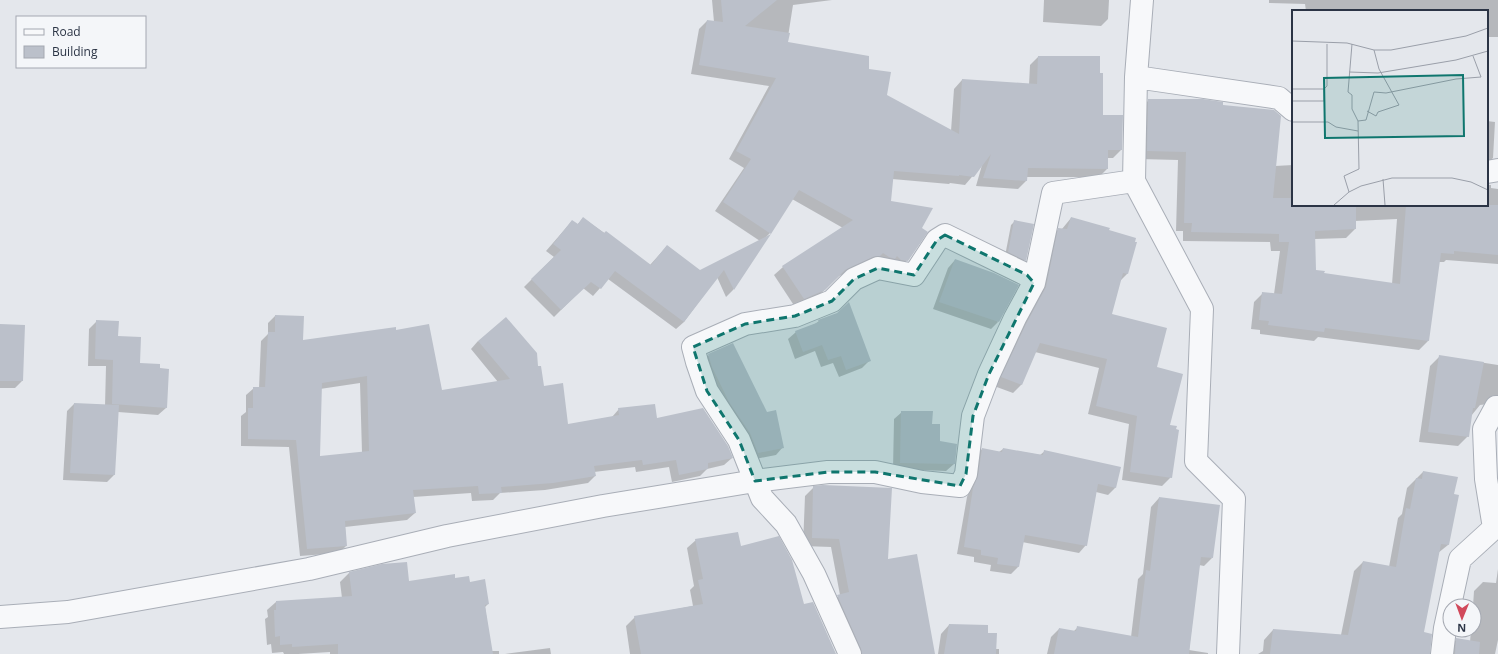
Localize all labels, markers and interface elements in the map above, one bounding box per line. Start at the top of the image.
inset map [1292,10,1488,206]
legend [16,16,146,68]
text: Road [52,23,81,40]
text: Building [52,43,98,60]
north arrow [1442,598,1482,638]
text: N [1457,621,1466,636]

